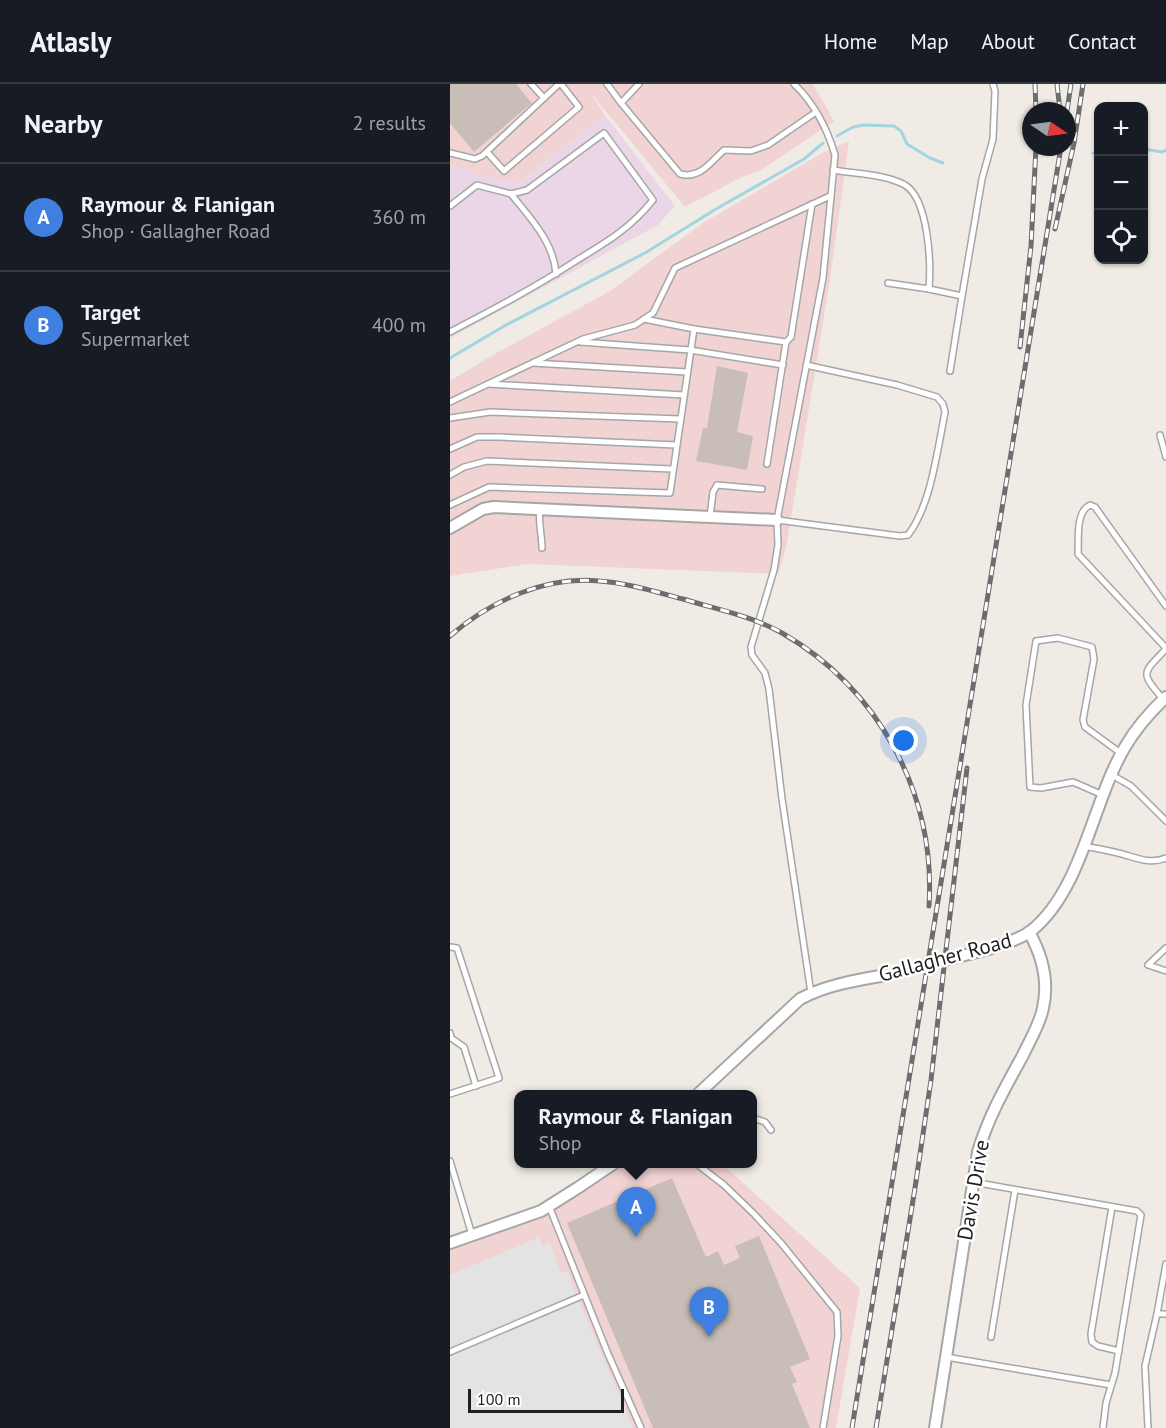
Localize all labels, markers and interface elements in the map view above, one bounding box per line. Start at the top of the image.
text: Atlasly [30,23,112,60]
text: Home [824,28,877,55]
text: Map [910,28,949,55]
text: About [982,28,1035,55]
text: Contact [1068,28,1136,55]
north arrow [1022,102,1076,156]
map controls [1094,102,1148,264]
button: + [1094,102,1148,156]
text: Nearby [24,107,102,140]
text: 2 results [353,110,426,136]
button: − [1094,156,1148,210]
text: Raymour & Flanigan [81,190,275,218]
text: A [37,204,50,230]
text: 360 m [372,204,426,230]
button: locate [1094,210,1148,264]
text: Shop · Gallagher Road [81,218,270,244]
text: Target [81,298,140,326]
text: B [38,312,49,338]
text: 400 m [372,312,426,338]
text: Supermarket [81,326,189,352]
your location [889,726,918,755]
street label: Gallagher Road [876,926,1014,988]
popup [514,1090,757,1168]
text: Raymour & Flanigan [539,1102,732,1130]
text: Shop [539,1130,582,1156]
street label: Davis Drive [951,1138,995,1242]
pin: A [616,1188,656,1237]
pin: B [690,1288,728,1337]
scale bar [468,1386,624,1414]
text: 100 m [477,1389,520,1409]

